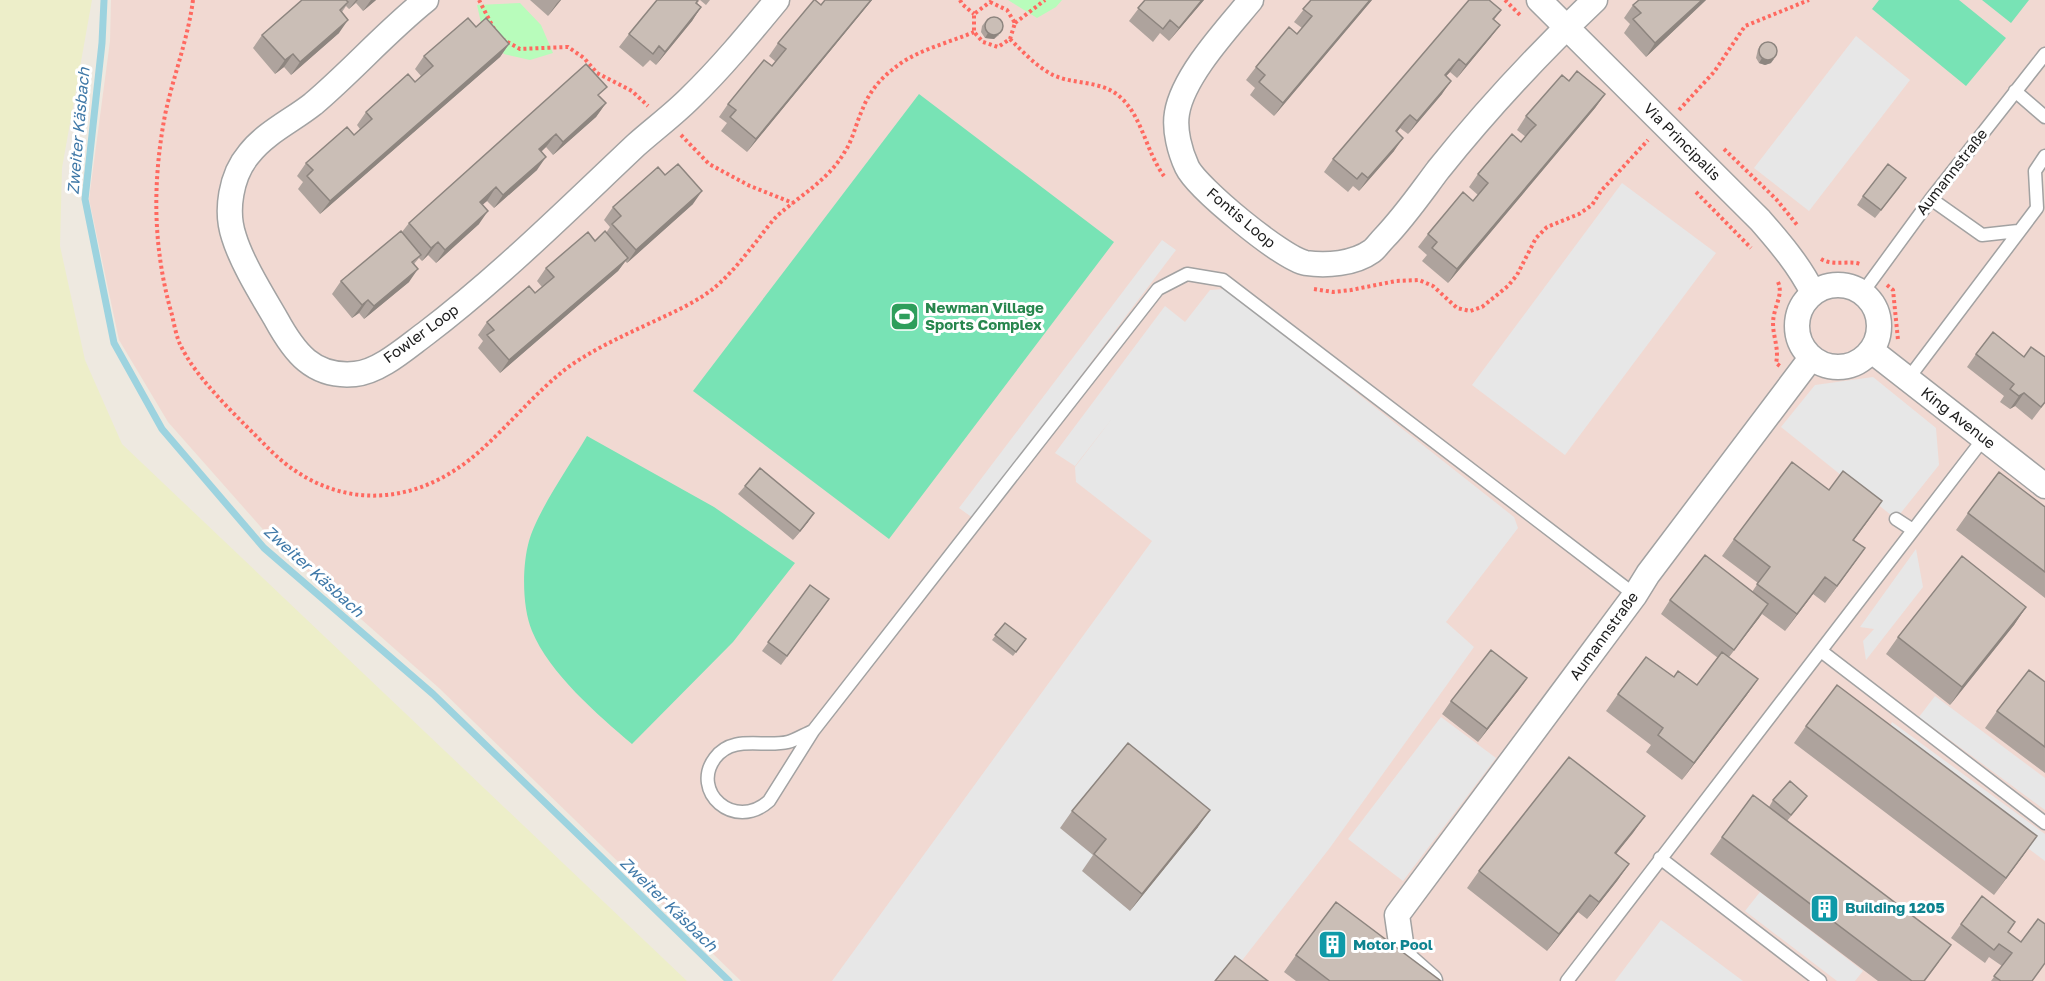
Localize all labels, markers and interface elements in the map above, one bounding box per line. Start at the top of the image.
water label: Zweiter Käsbach [62,66,94,195]
street label: Via Principalis [1640,99,1725,184]
street label: Aumannstraße [1912,124,1991,218]
street label: Fontis Loop [1204,183,1280,251]
place label: Newman Village Sports Complex [925,298,1044,333]
street label: Fowler Loop [379,300,461,366]
sports icon: Newman Village Sports Complex [888,301,920,333]
street label: King Avenue [1918,383,2000,452]
water label: Zweiter Käsbach [260,521,369,622]
street label: Aumannstraße [1565,588,1641,683]
water label: Zweiter Käsbach [616,853,723,956]
building icon: Building 1205 [1808,892,1840,924]
place label: Building 1205 [1845,898,1945,916]
building icon: Motor Pool [1316,929,1348,961]
place label: Motor Pool [1353,935,1433,953]

